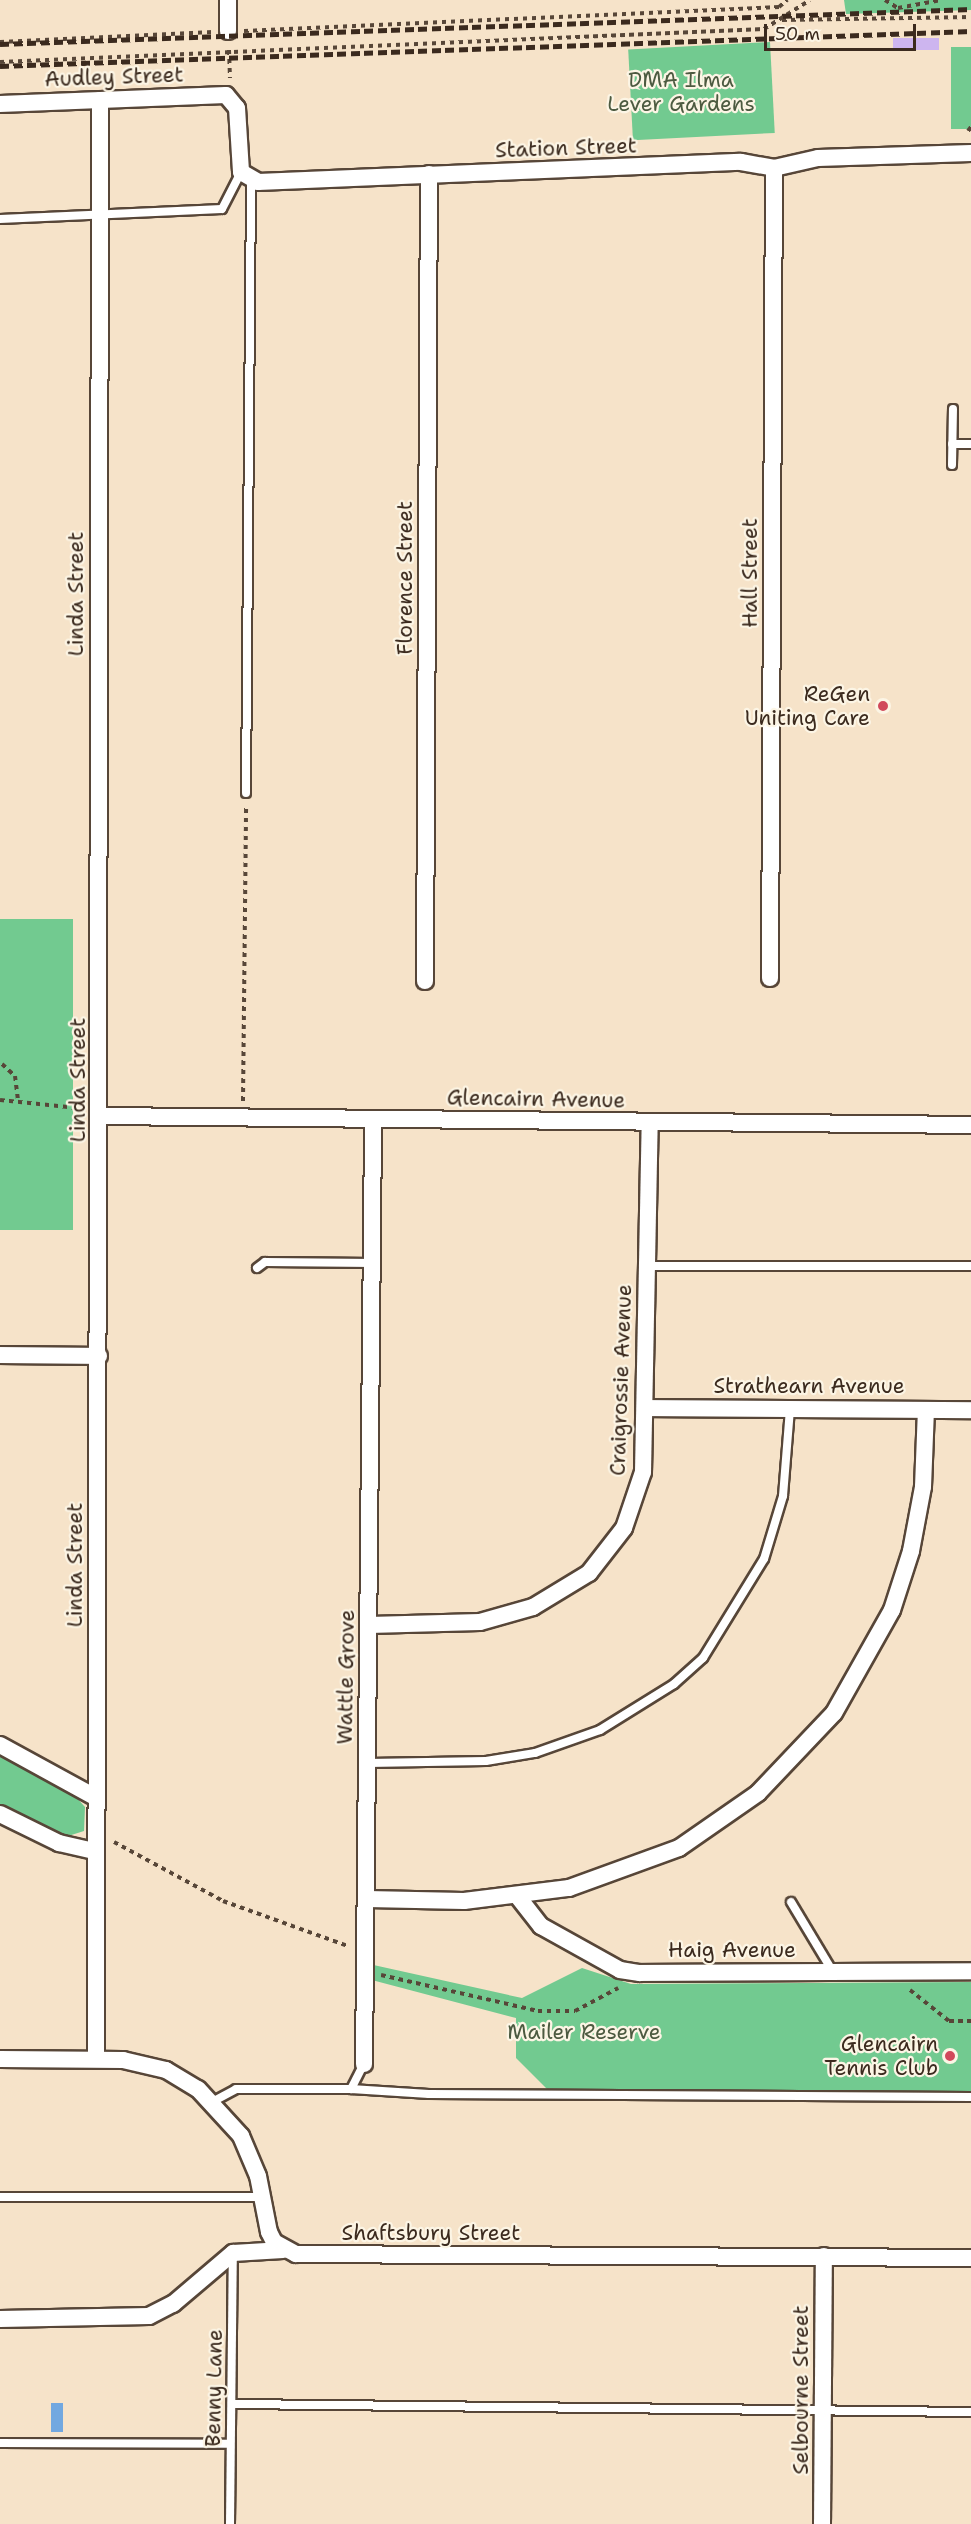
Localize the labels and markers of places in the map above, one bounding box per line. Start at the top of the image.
place label: ReGen Uniting Care [745,681,870,731]
marker: ReGen Uniting Care [874,697,892,715]
place label: Glencairn Tennis Club [824,2031,938,2081]
marker: Glencairn Tennis Club [943,2049,957,2063]

